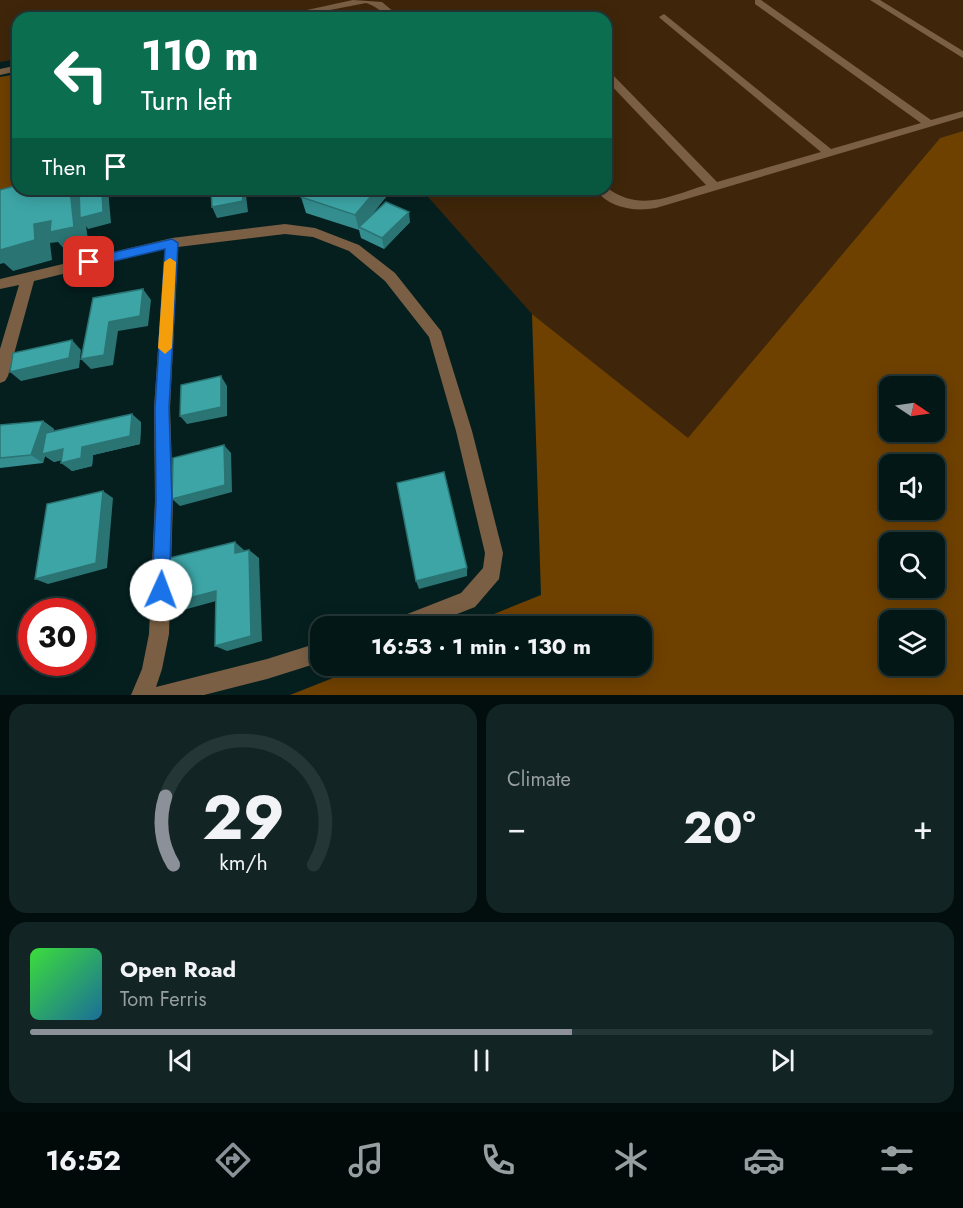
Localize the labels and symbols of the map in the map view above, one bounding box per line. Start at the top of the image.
pin [63,236,114,287]
north arrow [879,376,945,442]
position arrow [129,558,193,622]
speed limit sign: 30 [18,598,96,676]

